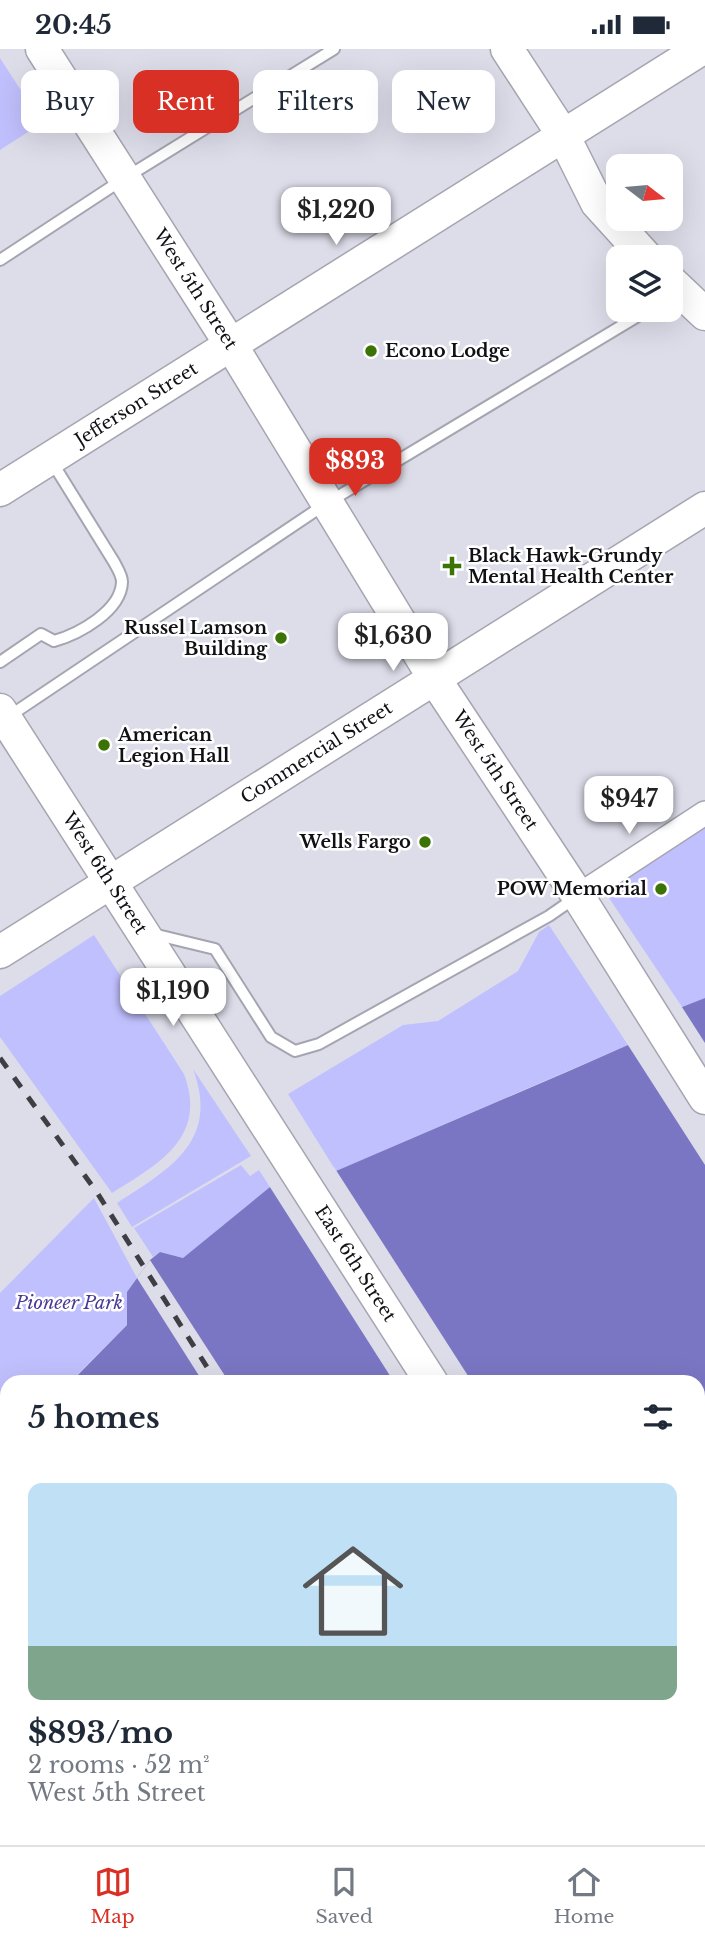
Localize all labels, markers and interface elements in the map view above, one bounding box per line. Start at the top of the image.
text: 20:45 [35,9,112,41]
chip: Buy [21,70,119,133]
chip: Rent [133,70,239,133]
chip: Filters [253,70,378,133]
chip: New [392,70,495,133]
north arrow [606,154,682,231]
map controls [606,154,683,322]
pin: $1,220 [279,187,393,247]
text: $1,220 [297,196,375,224]
street label: West 5th Street [148,224,242,354]
button: layers [606,245,683,322]
place label: Econo Lodge [385,340,510,362]
marker: Econo Lodge [363,343,379,359]
street label: Jefferson Street [69,357,202,452]
pin: $893 [314,439,396,498]
text: $893 [325,447,385,475]
place label: Black Hawk-Grundy Mental Health Center [468,545,673,588]
marker: Black Hawk-Grundy Mental Health Center [442,556,462,576]
pin: $1,630 [336,613,450,673]
place label: Russel Lamson Building [124,617,268,660]
text: $1,630 [354,622,432,650]
marker: Russel Lamson Building [273,630,289,646]
street label: Commercial Street [237,697,396,809]
street label: West 5th Street [447,706,543,835]
place label: American Legion Hall [117,724,230,767]
marker: American Legion Hall [96,737,112,753]
pin: $947 [588,777,670,836]
text: $947 [600,785,658,813]
street label: West 6th Street [57,807,152,938]
place label: Wells Fargo [299,831,411,853]
marker: Wells Fargo [417,834,433,850]
place label: POW Memorial [497,878,648,900]
marker: POW Memorial [653,881,669,897]
pin: $1,190 [116,969,230,1028]
text: $1,190 [136,977,210,1005]
street label: East 6th Street [310,1202,401,1326]
park label: Pioneer Park [14,1292,123,1314]
icon: filters [639,1398,677,1436]
text: 5 homes [28,1399,160,1436]
icon: home [290,1528,416,1654]
text: $893/mo [28,1714,173,1751]
text: 2 rooms · 52 m² [28,1751,210,1779]
text: West 5th Street [28,1779,206,1807]
tab: Map [90,1863,135,1928]
tab: Saved [316,1863,373,1928]
tab: Home [554,1863,615,1928]

